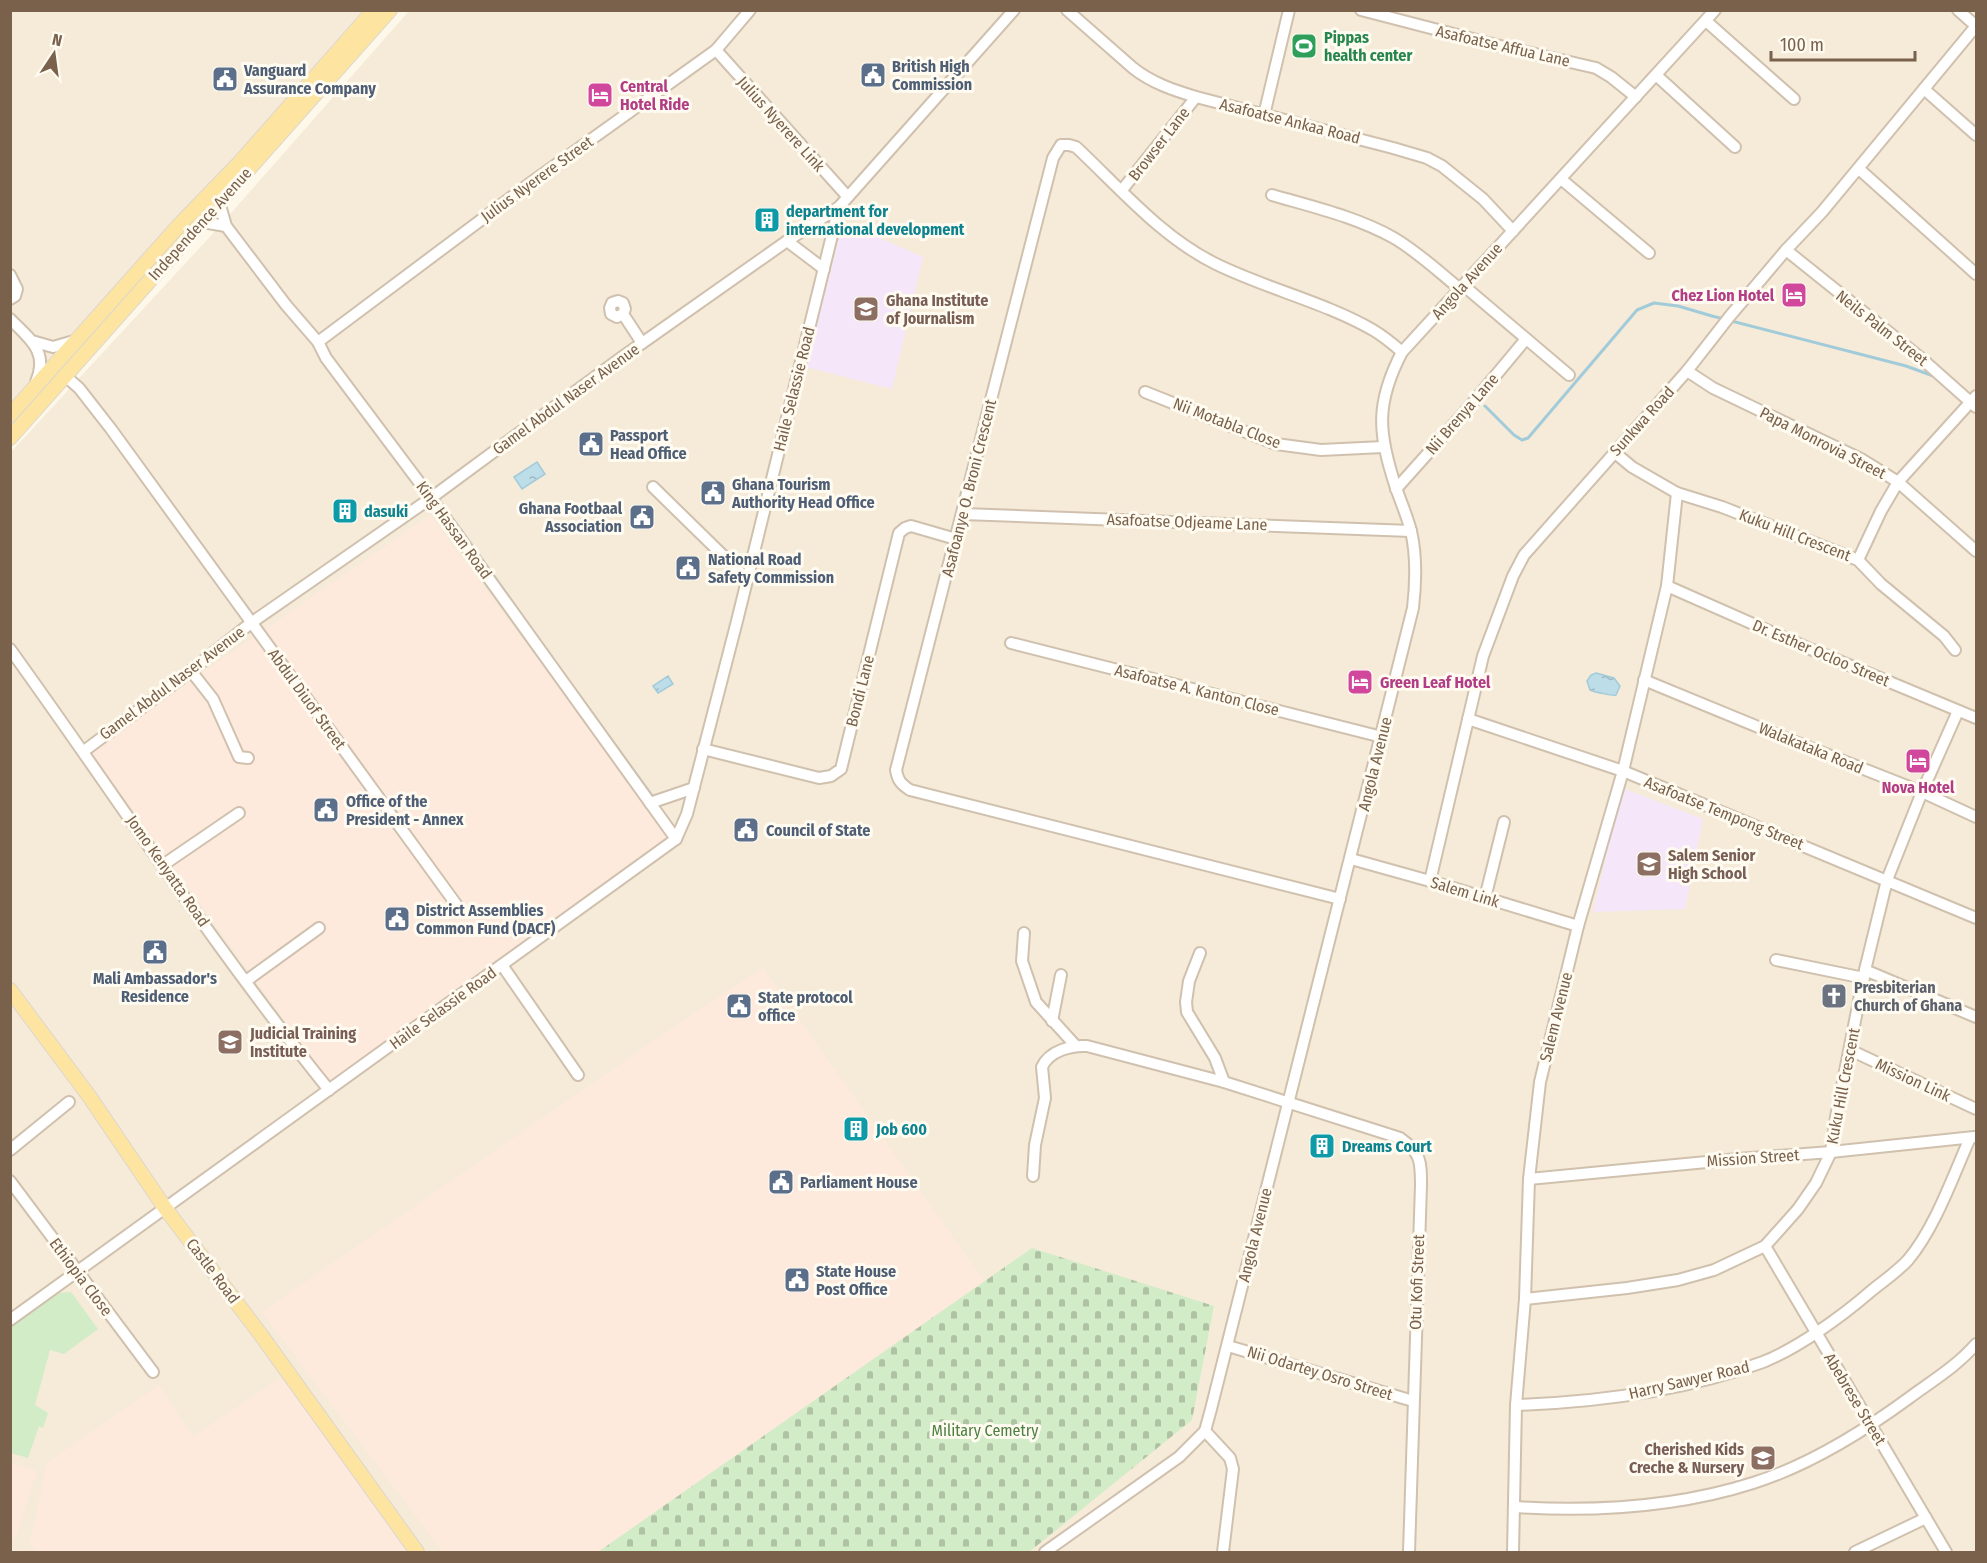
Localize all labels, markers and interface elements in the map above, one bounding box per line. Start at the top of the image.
street label: Asafoatse Affua Lane [1434,21,1572,71]
north arrow [24,24,84,84]
scale bar [1771,24,1915,62]
place label: Pippas health center [1324,28,1412,65]
text: N [50,30,64,50]
sports icon: Pippas health center [1289,31,1319,61]
text: 100 m [1780,34,1824,56]
place label: British High Commission [892,57,972,94]
public building icon: British High Commission [858,60,888,90]
place label: Vanguard Assurance Company [243,61,376,98]
public building icon: Vanguard Assurance Company [210,64,240,94]
street label: Julius Nyerere Link [733,72,829,176]
place label: Central Hotel Ride [620,77,689,114]
hotel icon: Central Hotel Ride [585,80,615,110]
street label: Asafoatse Ankaa Road [1218,94,1362,148]
street label: Browser Lane [1124,103,1194,185]
street label: Julius Nyerere Street [477,132,597,226]
street label: Independence Avenue [144,164,256,284]
place label: department for international development [786,202,965,239]
building icon: department for international development [752,205,782,235]
street label: Angola Avenue [1428,239,1506,323]
hotel icon: Chez Lion Hotel [1779,280,1809,310]
place label: Chez Lion Hotel [1672,286,1775,305]
street label: Neils Palm Street [1832,286,1932,370]
place label: Ghana Institute of Journalism [886,291,988,328]
school or university icon: Ghana Institute of Journalism [851,294,881,324]
street label: Haile Selassie Road [769,325,819,453]
street label: Gamel Abdul Naser Avenue [489,339,643,459]
street label: Nii Brenya Lane [1422,369,1502,458]
street label: Sunkwa Road [1606,382,1678,460]
street label: Nii Motabla Close [1170,394,1284,452]
street label: Asafoanye O. Broni Crescent [938,397,1000,579]
street label: Papa Monrovia Street [1757,403,1890,483]
place label: Passport Head Office [610,426,687,463]
public building icon: Passport Head Office [576,429,606,459]
place label: Ghana Tourism Authority Head Office [731,475,875,512]
street label: King Hassan Road [412,477,496,583]
public building icon: Ghana Tourism Authority Head Office [698,478,728,508]
building icon: dasuki [330,496,360,526]
place label: Ghana Footbaal Association [519,499,623,536]
place label: dasuki [364,502,408,521]
public building icon: Ghana Footbaal Association [627,502,657,532]
street label: Kuku Hill Crescent [1737,505,1854,565]
street label: Asafoatse Odjeame Lane [1106,510,1268,534]
place label: National Road Safety Commission [708,550,834,587]
public building icon: National Road Safety Commission [673,553,703,583]
street label: Dr. Esther Ocloo Street [1750,616,1893,691]
street label: Gamel Abdul Naser Avenue [96,622,248,744]
street label: Abdul Diuof Street [264,645,350,754]
street label: Bondi Lane [842,653,878,729]
street label: Asafoatse A. Kanton Close [1113,660,1281,720]
hotel icon: Green Leaf Hotel [1345,667,1375,697]
place label: Green Leaf Hotel [1380,673,1491,692]
street label: Angola Avenue [1354,715,1396,813]
street label: Walakataka Road [1756,718,1866,778]
hotel icon: Nova Hotel [1903,746,1933,776]
street label: Asafoatse Tempong Street [1642,772,1807,854]
place label: Nova Hotel [1882,778,1955,797]
place label: Office of the President - Annex [346,792,464,829]
public building icon: Office of the President - Annex [311,795,341,825]
street label: Jomo Kenyatta Road [122,812,214,930]
public building icon: Council of State [731,815,761,845]
place label: Council of State [766,821,870,840]
place label: Salem Senior High School [1668,846,1756,883]
school or university icon: Salem Senior High School [1634,849,1664,879]
street label: Salem Link [1428,873,1502,912]
place label: District Assemblies Common Fund (DACF) [416,901,556,938]
public building icon: District Assemblies Common Fund (DACF) [382,904,412,934]
public building icon: Mali Ambassador's Residence [140,937,170,967]
street label: Haile Selassie Road [386,963,500,1053]
place label: Mali Ambassador's Residence [93,969,217,1006]
street label: Salem Avenue [1536,970,1576,1064]
place label: Presbiterian Church of Ghana [1854,978,1962,1015]
church icon: Presbiterian Church of Ghana [1819,981,1849,1011]
place label: State protocol office [758,988,853,1025]
public building icon: State protocol office [724,991,754,1021]
place label: Judicial Training Institute [249,1024,356,1061]
street label: Kuku Hill Crescent [1822,1026,1864,1146]
school or university icon: Judicial Training Institute [215,1027,245,1057]
street label: Mission Link [1872,1054,1954,1106]
building icon: Job 600 [841,1114,871,1144]
place label: Job 600 [875,1120,927,1139]
building icon: Dreams Court [1307,1131,1337,1161]
place label: Dreams Court [1342,1137,1432,1156]
street label: Mission Street [1706,1145,1801,1171]
public building icon: Parliament House [766,1167,796,1197]
place label: Parliament House [800,1173,918,1192]
street label: Angola Avenue [1234,1186,1276,1284]
street label: Otu Kofi Street [1406,1233,1428,1330]
street label: Ethiopia Close [45,1234,117,1320]
street label: Castle Road [182,1235,244,1307]
place label: State House Post Office [816,1262,896,1299]
public building icon: State House Post Office [782,1265,812,1295]
street label: Nii Odartey Osro Street [1245,1342,1396,1404]
street label: Abebrese Street [1820,1349,1890,1449]
street label: Harry Sawyer Road [1627,1357,1751,1403]
park label: Military Cemetry [932,1421,1039,1440]
place label: Cherished Kids Creche & Nursery [1629,1440,1744,1477]
school or university icon: Cherished Kids Creche & Nursery [1748,1443,1778,1473]

